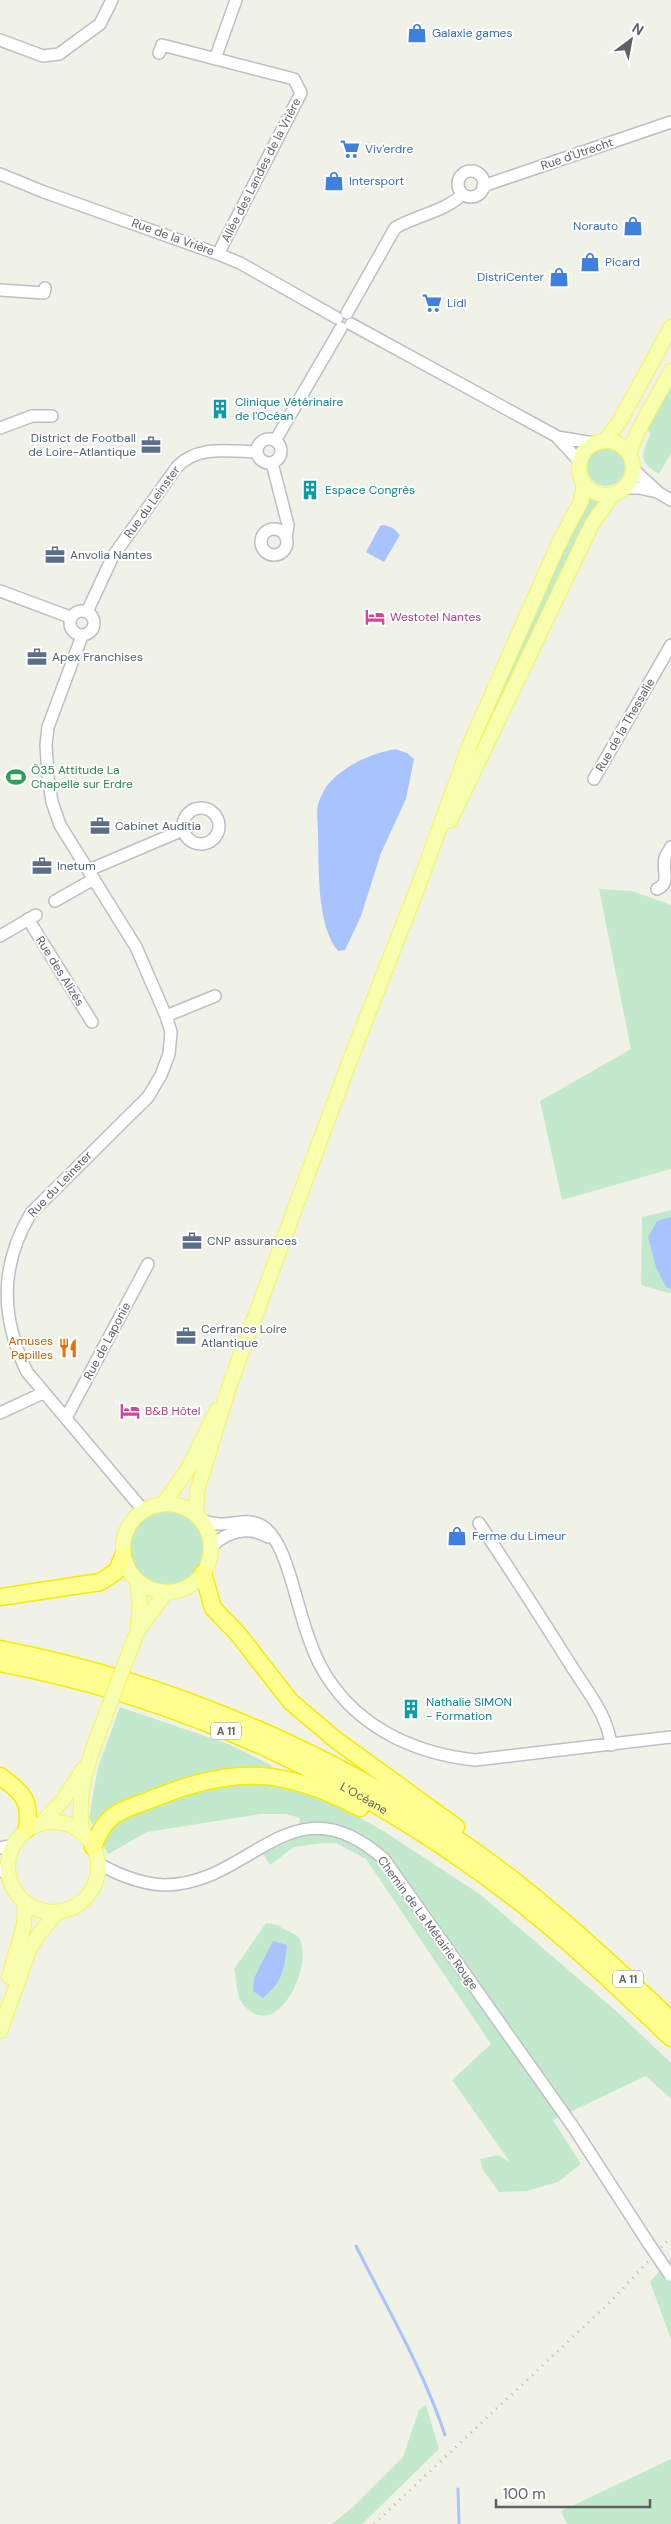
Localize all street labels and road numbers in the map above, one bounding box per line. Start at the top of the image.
street label: Allée des Landes de la Vrière [218,95,304,245]
street label: Rue d'Utrecht [539,134,616,174]
street label: Rue de la Vrière [129,215,217,259]
street label: Rue du Leinster [120,462,184,541]
street label: Rue de la Thessalie [592,675,658,775]
street label: Rue des Alizés [32,933,88,1009]
street label: Rue du Leinster [24,1147,96,1220]
street label: Rue de Laponie [80,1299,134,1383]
road number: A 11 [211,1722,241,1740]
street label: L’Océane [337,1778,391,1818]
street label: Chemin de La Métairie Rouge [374,1853,482,1993]
road number: A 11 [613,1970,643,1988]

